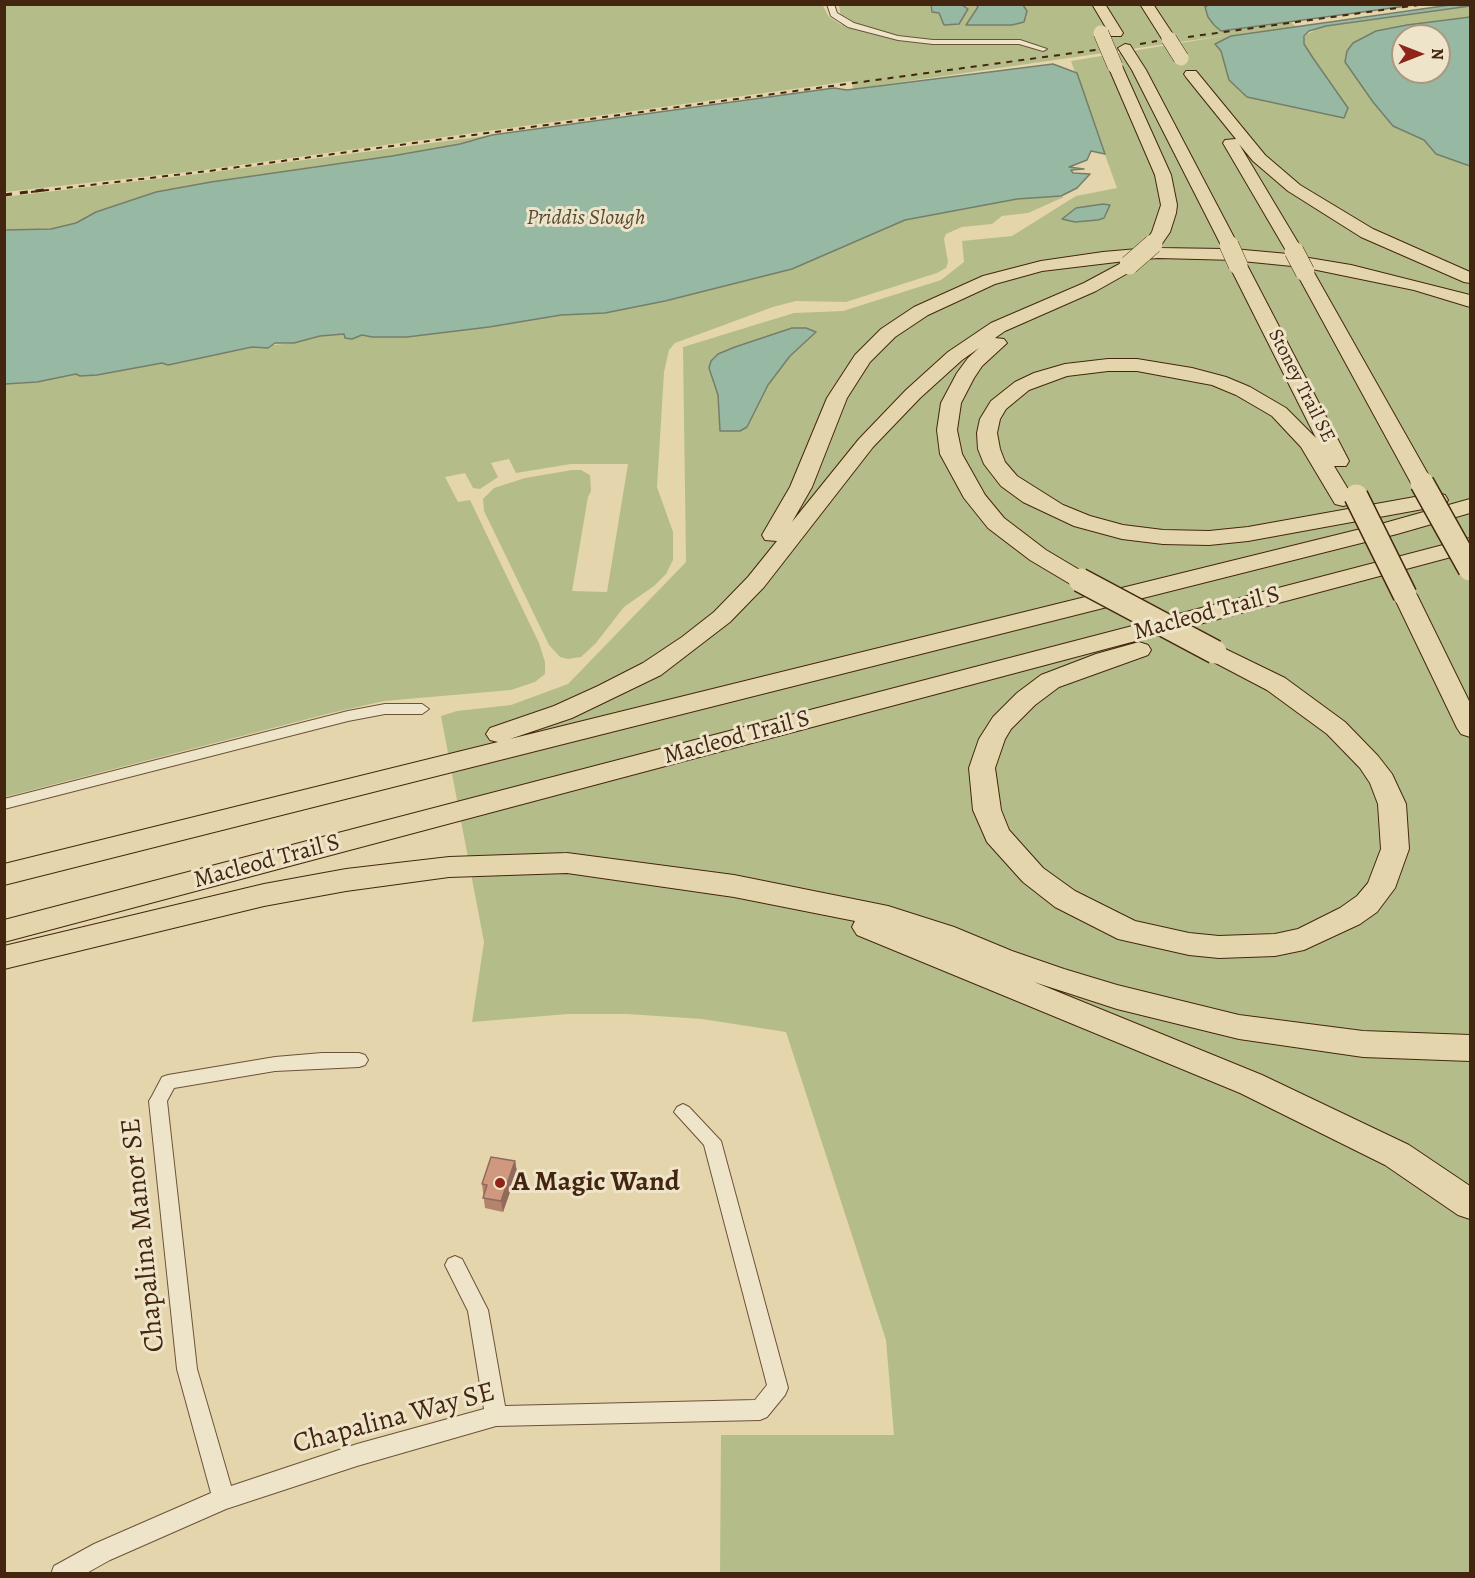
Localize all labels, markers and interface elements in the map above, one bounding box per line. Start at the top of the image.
north arrow [1391,24,1451,84]
text: N [1426,48,1448,60]
water label: Priddis Slough [527,206,645,232]
street label: Stoney Trail SE [1262,325,1340,447]
street label: Macleod Trail S [1131,581,1283,647]
street label: Macleod Trail S [661,705,813,771]
street label: Macleod Trail S [191,829,343,895]
street label: Chapalina Manor SE [115,1116,173,1354]
place label: A Magic Wand [512,1166,680,1200]
marker: A Magic Wand [493,1176,507,1190]
street label: Chapalina Way SE [289,1376,499,1462]

